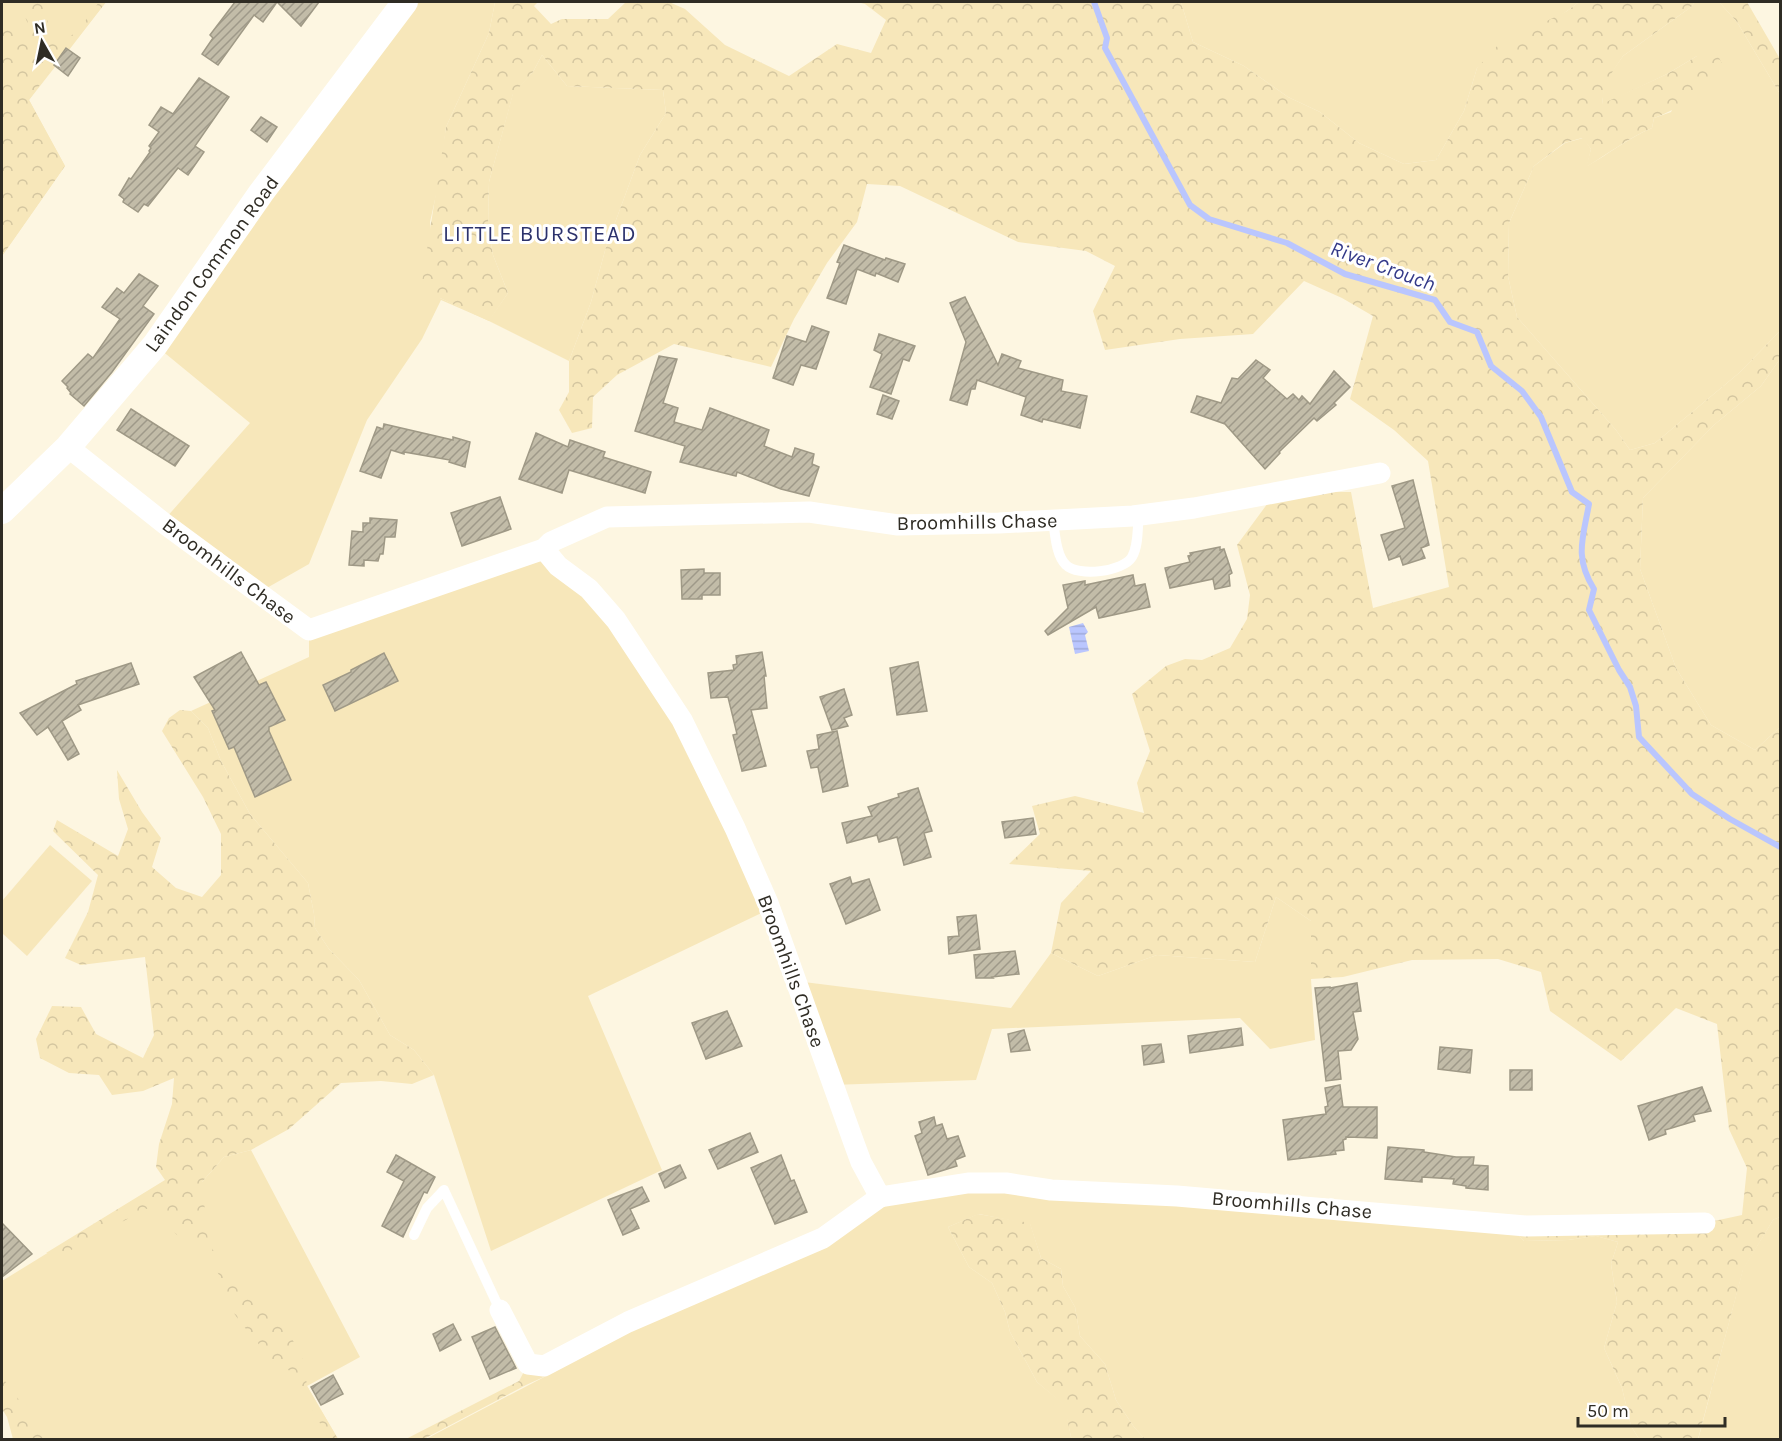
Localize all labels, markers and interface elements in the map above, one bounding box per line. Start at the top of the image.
north arrow [12,12,72,72]
text: N [33,17,47,38]
street label: Laindon Common Road [140,171,284,357]
district label: LITTLE BURSTEAD [443,221,637,247]
water label: River Crouch [1327,236,1439,296]
street label: Broomhills Chase [896,509,1058,535]
street label: Broomhills Chase [158,513,300,629]
street label: Broomhills Chase [753,891,829,1051]
street label: Broomhills Chase [1211,1187,1373,1223]
scale bar [1578,1390,1725,1428]
text: 50 m [1587,1400,1629,1422]

